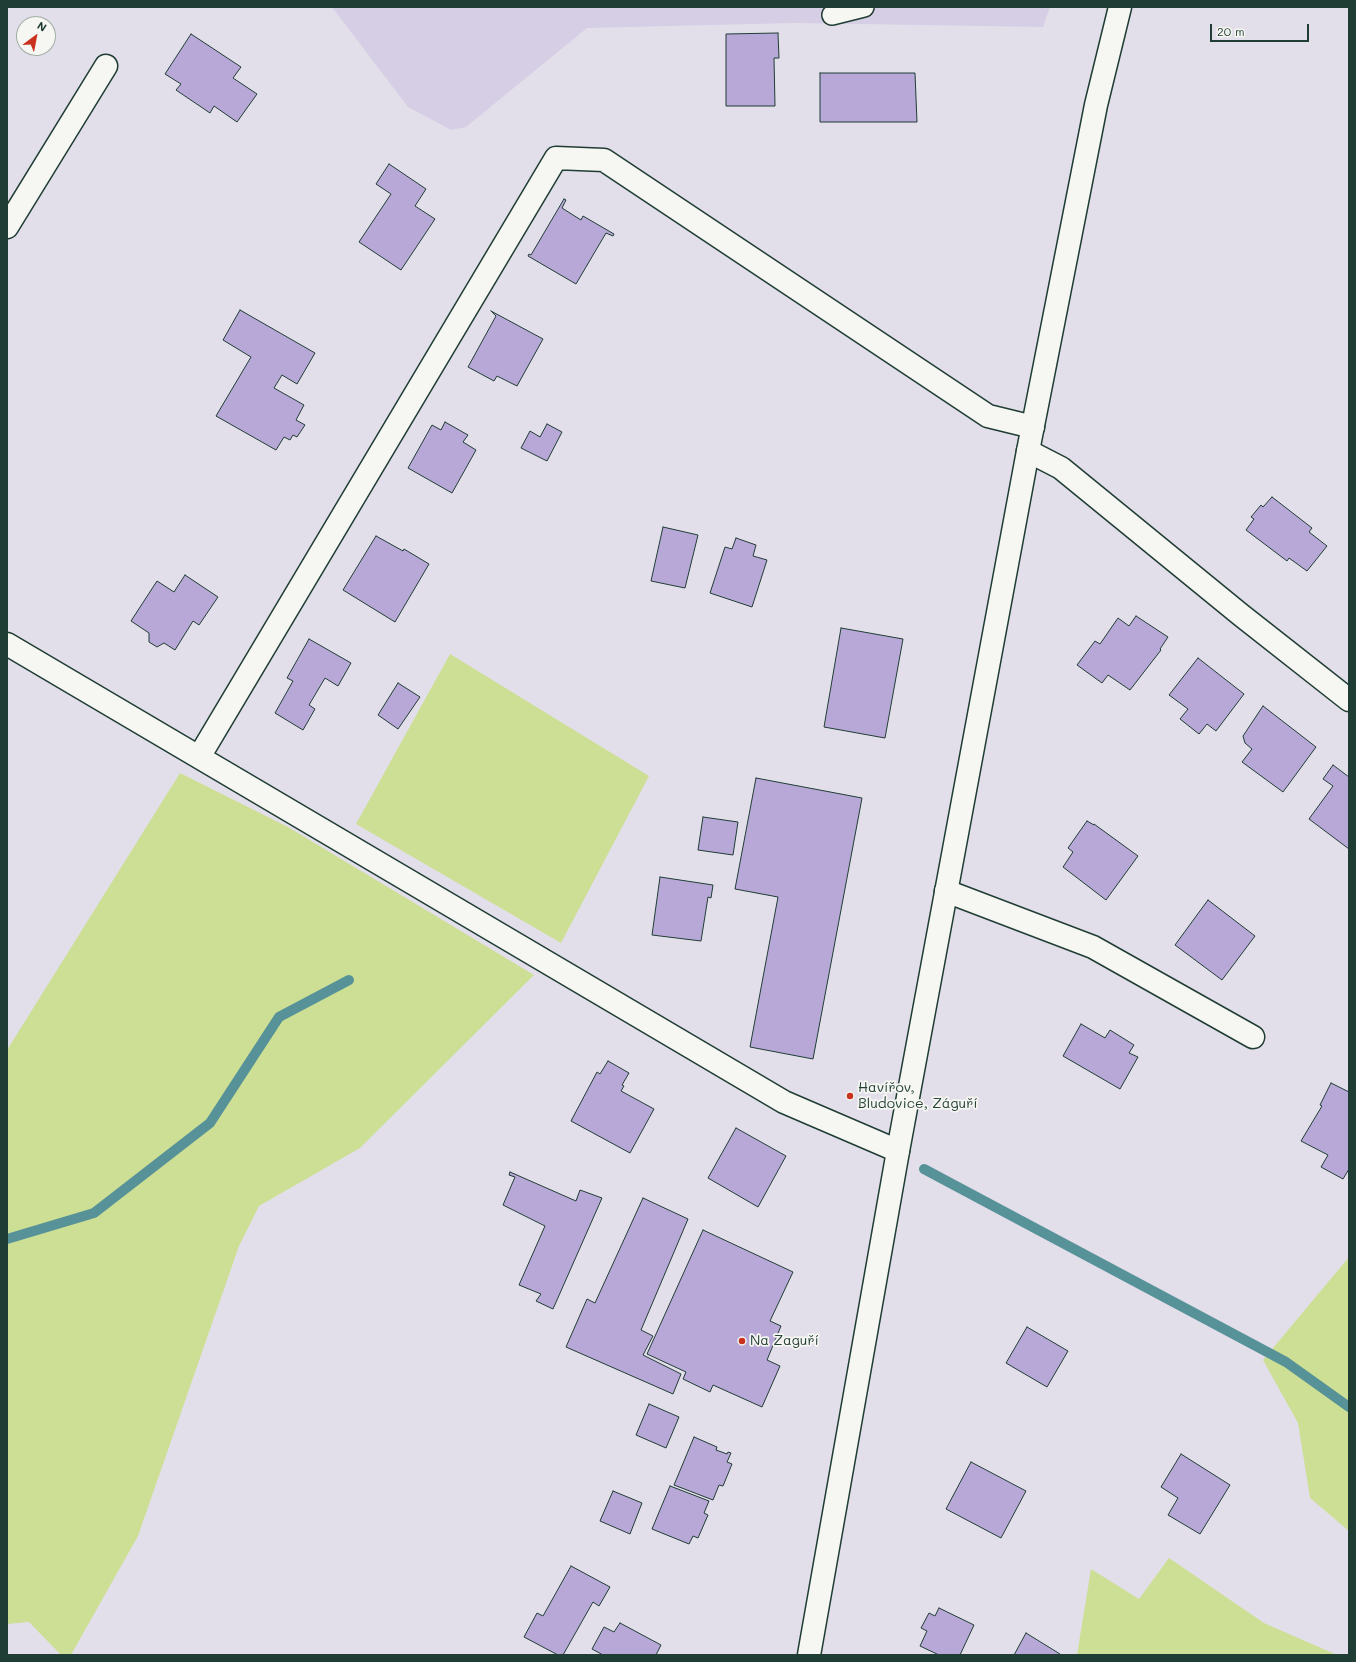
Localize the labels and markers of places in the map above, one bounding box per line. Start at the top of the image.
place label: Havířov, Bludovice, Záguří [858,1080,978,1112]
marker: Havířov, Bludovice, Záguří [845,1091,855,1101]
place label: Na Zaguří [750,1333,819,1349]
marker: Na Zaguří [737,1336,747,1346]

